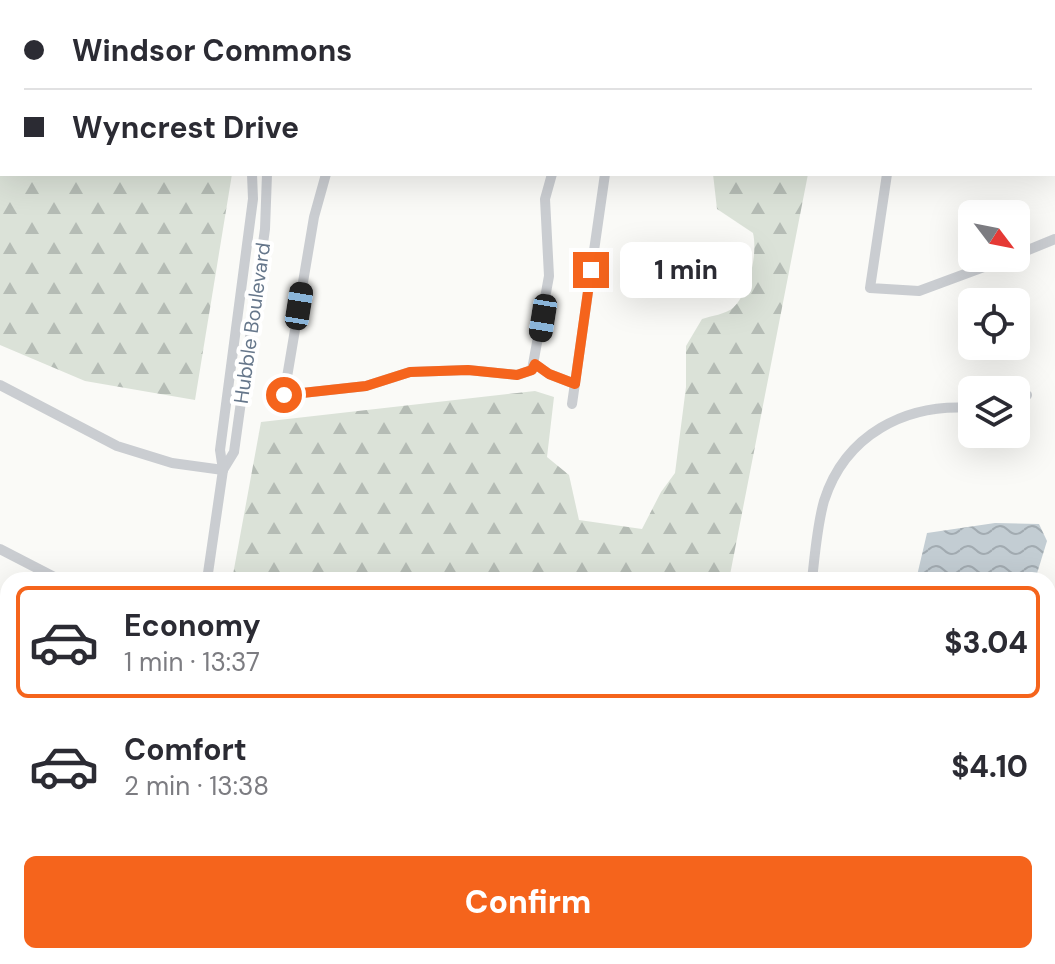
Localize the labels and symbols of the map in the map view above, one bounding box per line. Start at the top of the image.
north arrow [958,200,1030,272]
street label: Hubble Boulevard [228,241,276,405]
callout: 1 min [619,242,751,298]
route end [573,252,609,288]
car [283,280,315,332]
car [527,292,559,344]
route start [266,377,302,413]

